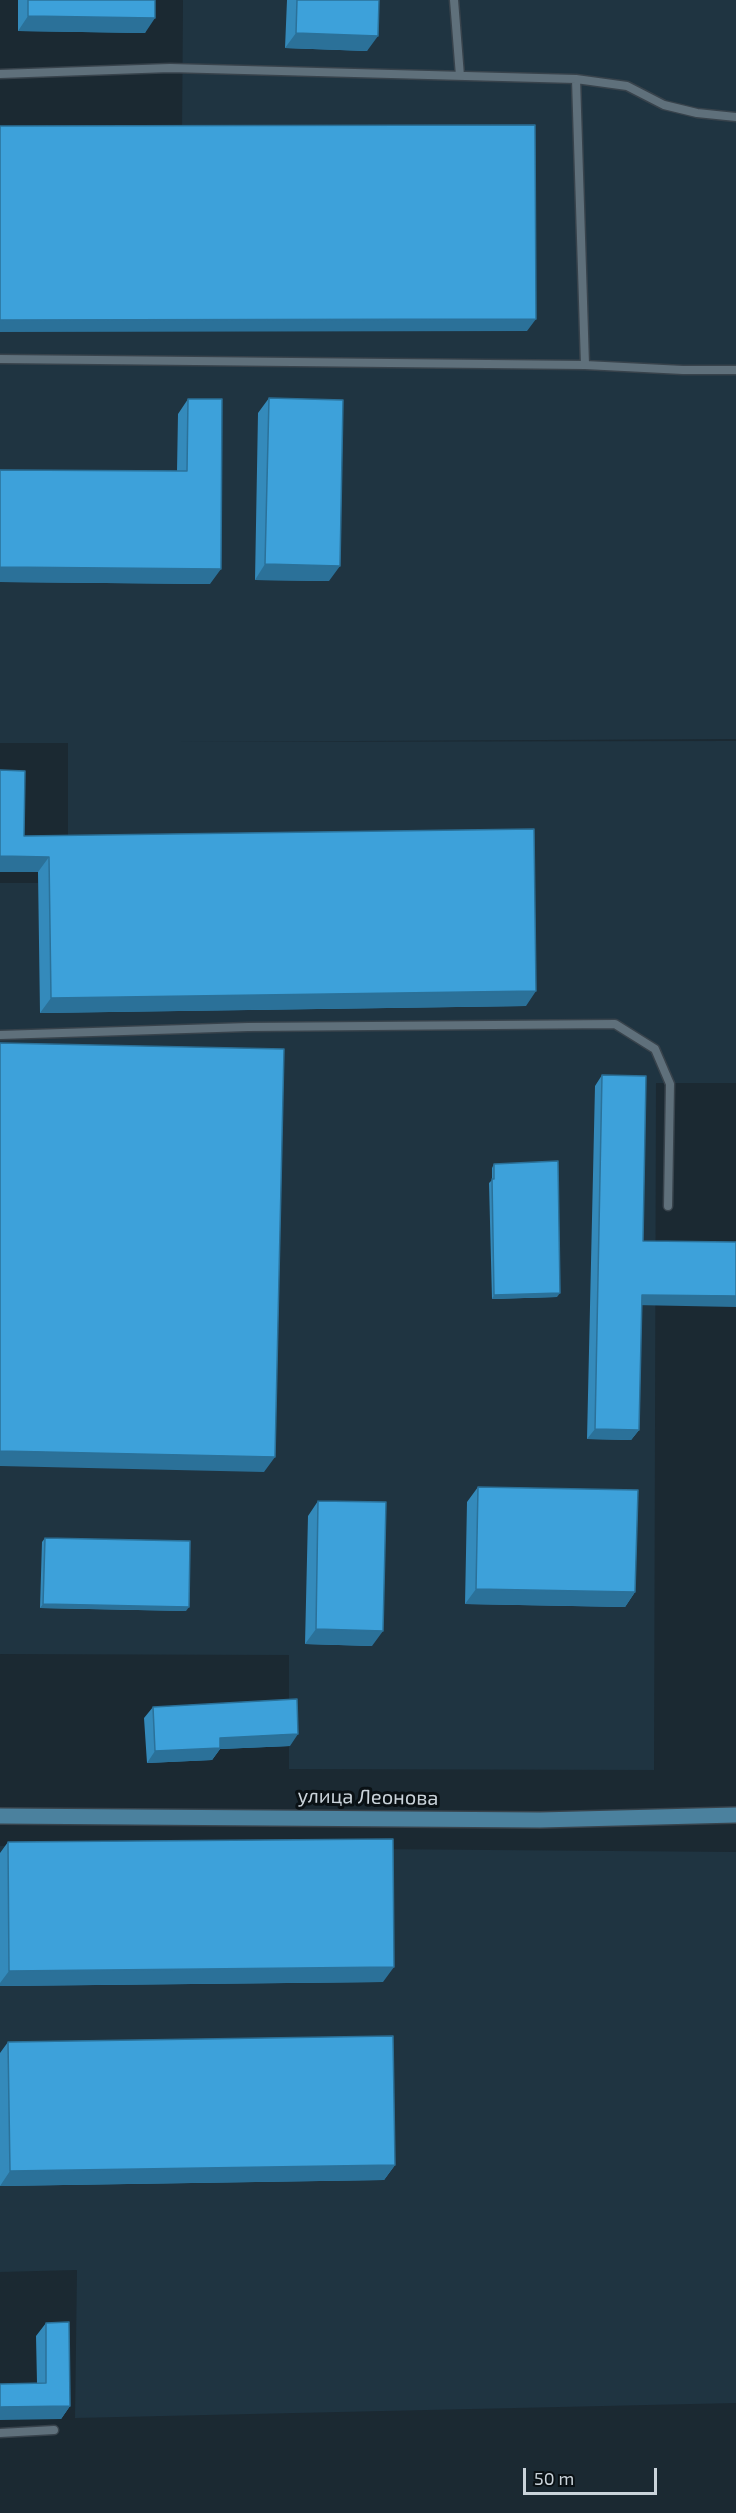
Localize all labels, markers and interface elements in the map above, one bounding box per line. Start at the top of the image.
street label: улица Леонова [297,1784,439,1810]
scale bar [526,2456,660,2494]
text: 50 m [534,2467,574,2489]

